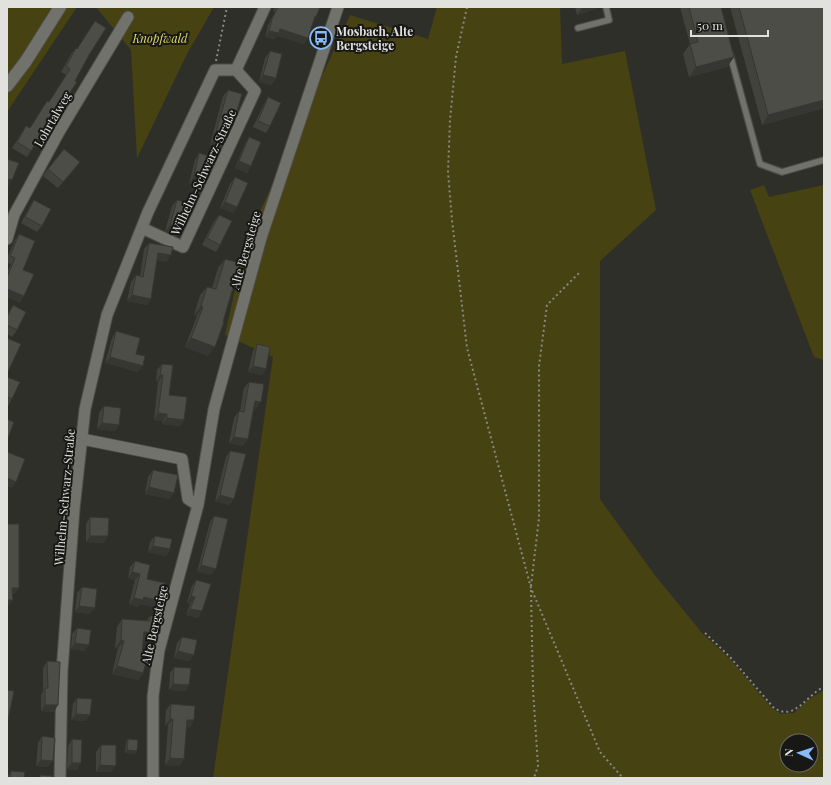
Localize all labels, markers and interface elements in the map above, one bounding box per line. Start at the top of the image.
scale bar [691,12,768,38]
text: 50 m [697,17,723,33]
place label: Mosbach, Alte Bergsteige [336,23,413,53]
bus stop icon: Mosbach, Alte Bergsteige [308,25,334,51]
park label: Knopfwald [131,30,188,46]
street label: Lohrtalweg [30,88,75,149]
street label: Wilhelm-Schwarz-Straße [166,107,239,238]
street label: Alte Bergsteige [226,209,264,292]
street label: Wilhelm-Schwarz-Straße [50,428,78,567]
street label: Alte Bergsteige [137,584,171,667]
north arrow [779,733,819,773]
text: N [781,748,796,757]

